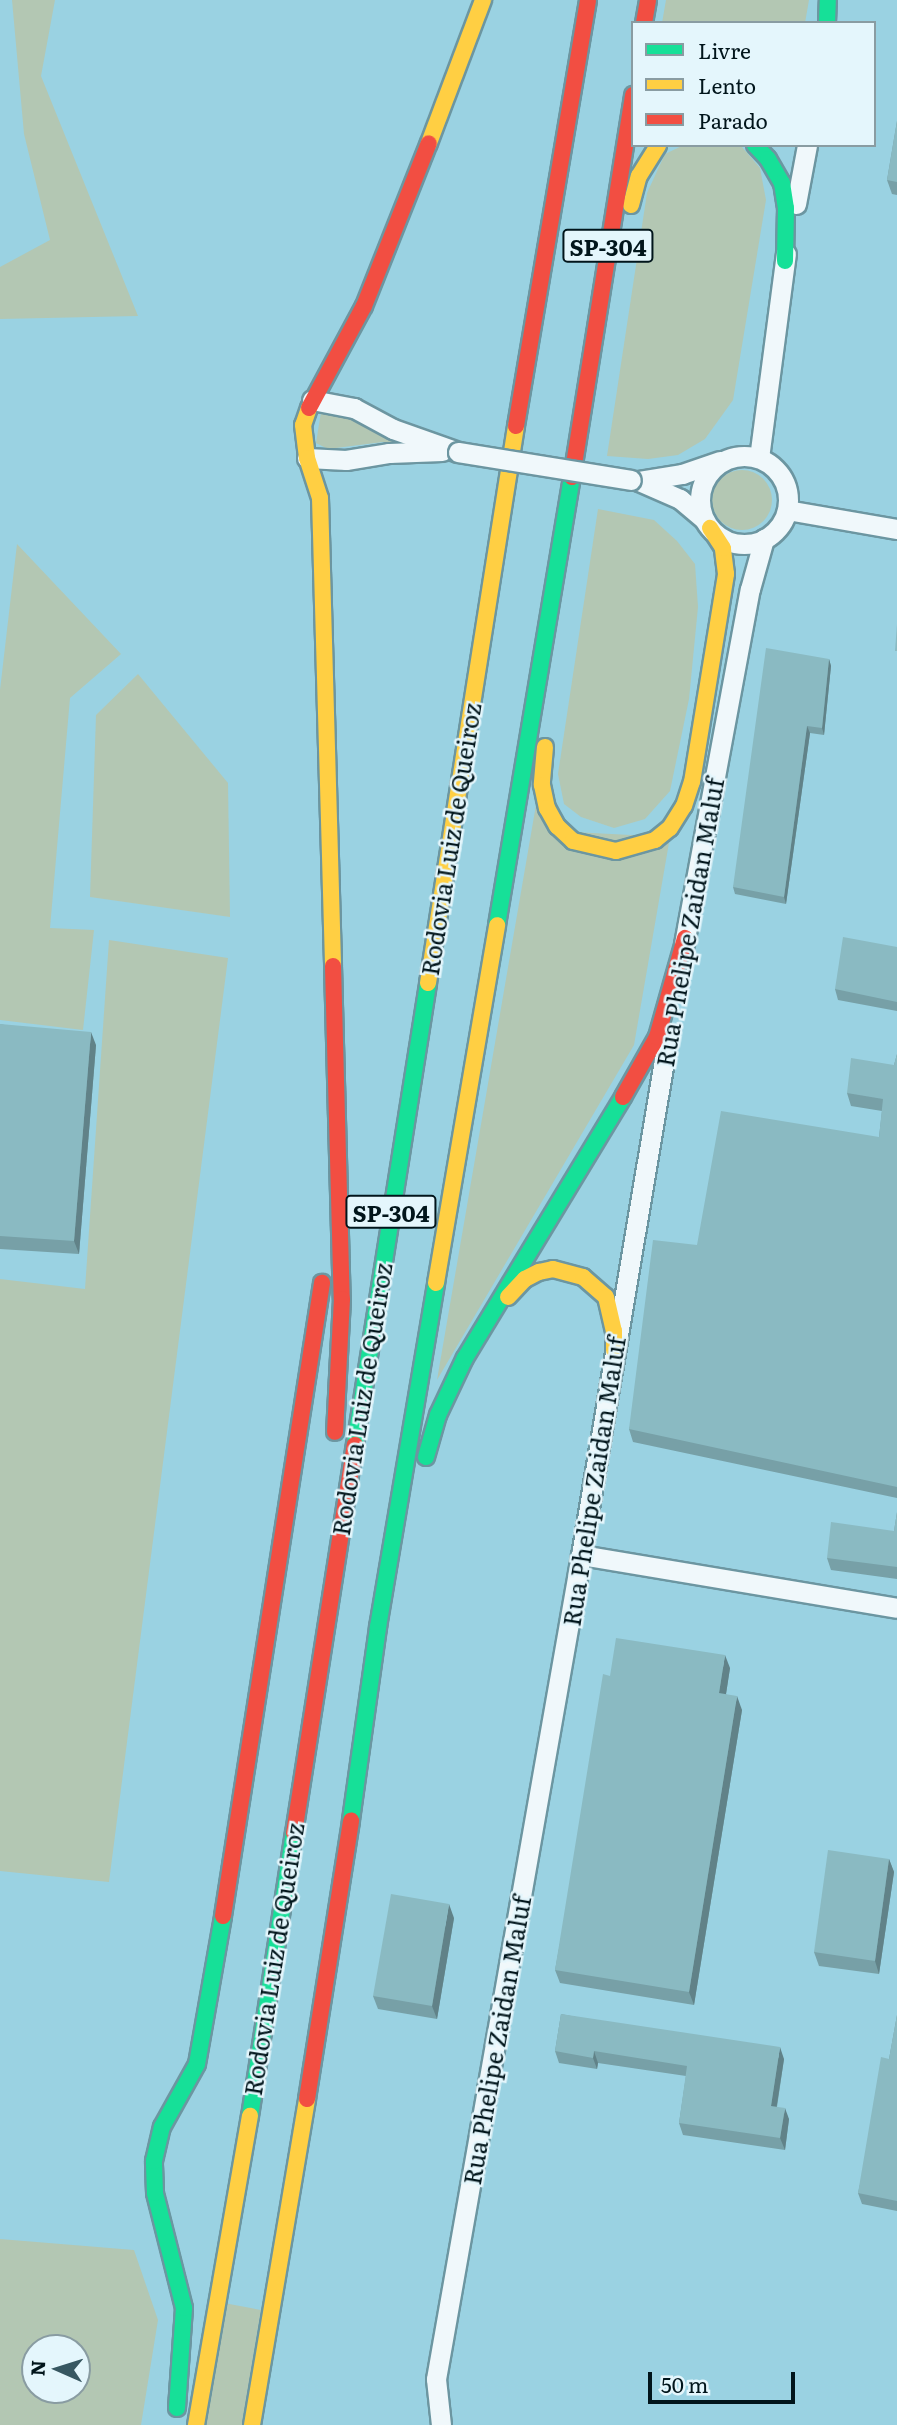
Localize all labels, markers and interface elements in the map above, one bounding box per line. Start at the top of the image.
legend [631,21,876,147]
text: Livre [698,34,751,65]
text: Lento [698,69,756,100]
text: Parado [698,104,768,135]
road number: SP-304 [561,227,655,266]
street label: Rodovia Luiz de Queiroz [414,701,486,977]
street label: Rua Phelipe Zaidan Maluf [649,775,729,1069]
road number: SP-304 [344,1192,438,1232]
street label: Rodovia Luiz de Queiroz [325,1261,397,1537]
street label: Rua Phelipe Zaidan Maluf [556,1334,630,1628]
street label: Rodovia Luiz de Queiroz [237,1821,309,2097]
street label: Rua Phelipe Zaidan Maluf [456,1893,536,2187]
north arrow [21,2334,91,2404]
scale bar [652,2358,799,2402]
text: N [23,2359,51,2377]
text: 50 m [661,2368,708,2399]

